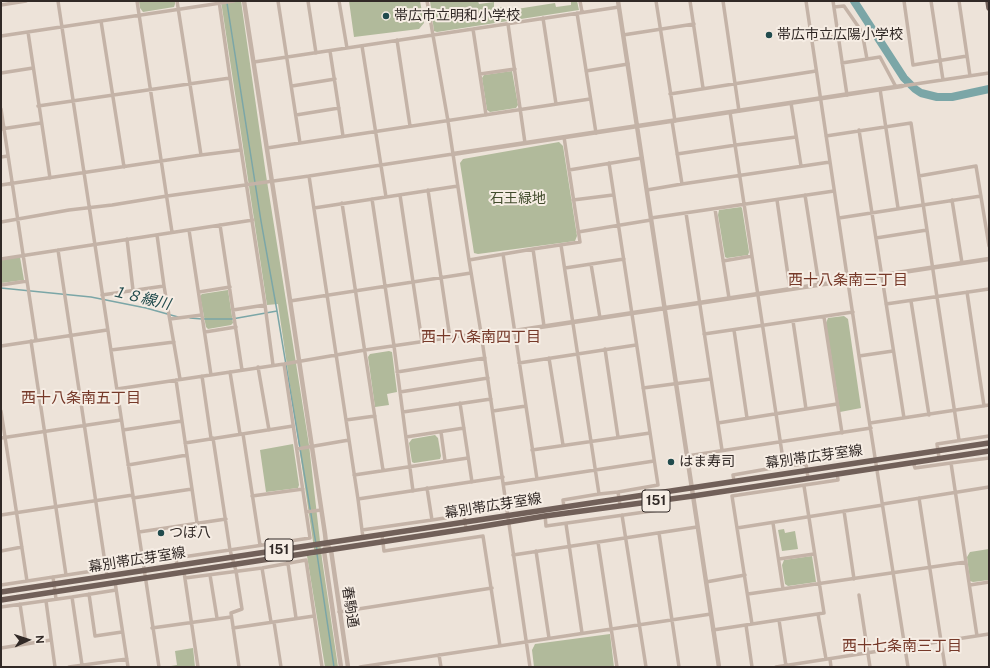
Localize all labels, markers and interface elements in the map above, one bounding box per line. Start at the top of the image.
place label: 帯広市立明和小学校 [394,8,520,24]
marker: 帯広市立明和小学校 [381,11,391,21]
place label: 帯広市立広陽小学校 [777,27,903,43]
marker: 帯広市立広陽小学校 [764,30,774,40]
park label: 石王緑地 [490,191,546,207]
district label: 西十八条南三丁目 [788,271,908,289]
water label: １８線川 [110,282,172,314]
district label: 西十八条南四丁目 [421,328,541,346]
district label: 西十八条南五丁目 [21,389,141,407]
street label: 幕別帯広芽室線 [764,442,864,472]
place label: はま寿司 [679,454,735,470]
marker: はま寿司 [666,457,676,467]
street label: 幕別帯広芽室線 [443,490,543,522]
road number: 151 [642,490,670,512]
place label: つぼ八 [169,525,211,541]
marker: つぼ八 [156,528,166,538]
road number: 151 [265,539,293,561]
street label: 幕別帯広芽室線 [87,544,187,576]
street label: 春駒通 [338,585,362,629]
north arrow [8,620,48,660]
text: N [34,635,46,644]
district label: 西十七条南三丁目 [842,637,962,655]

